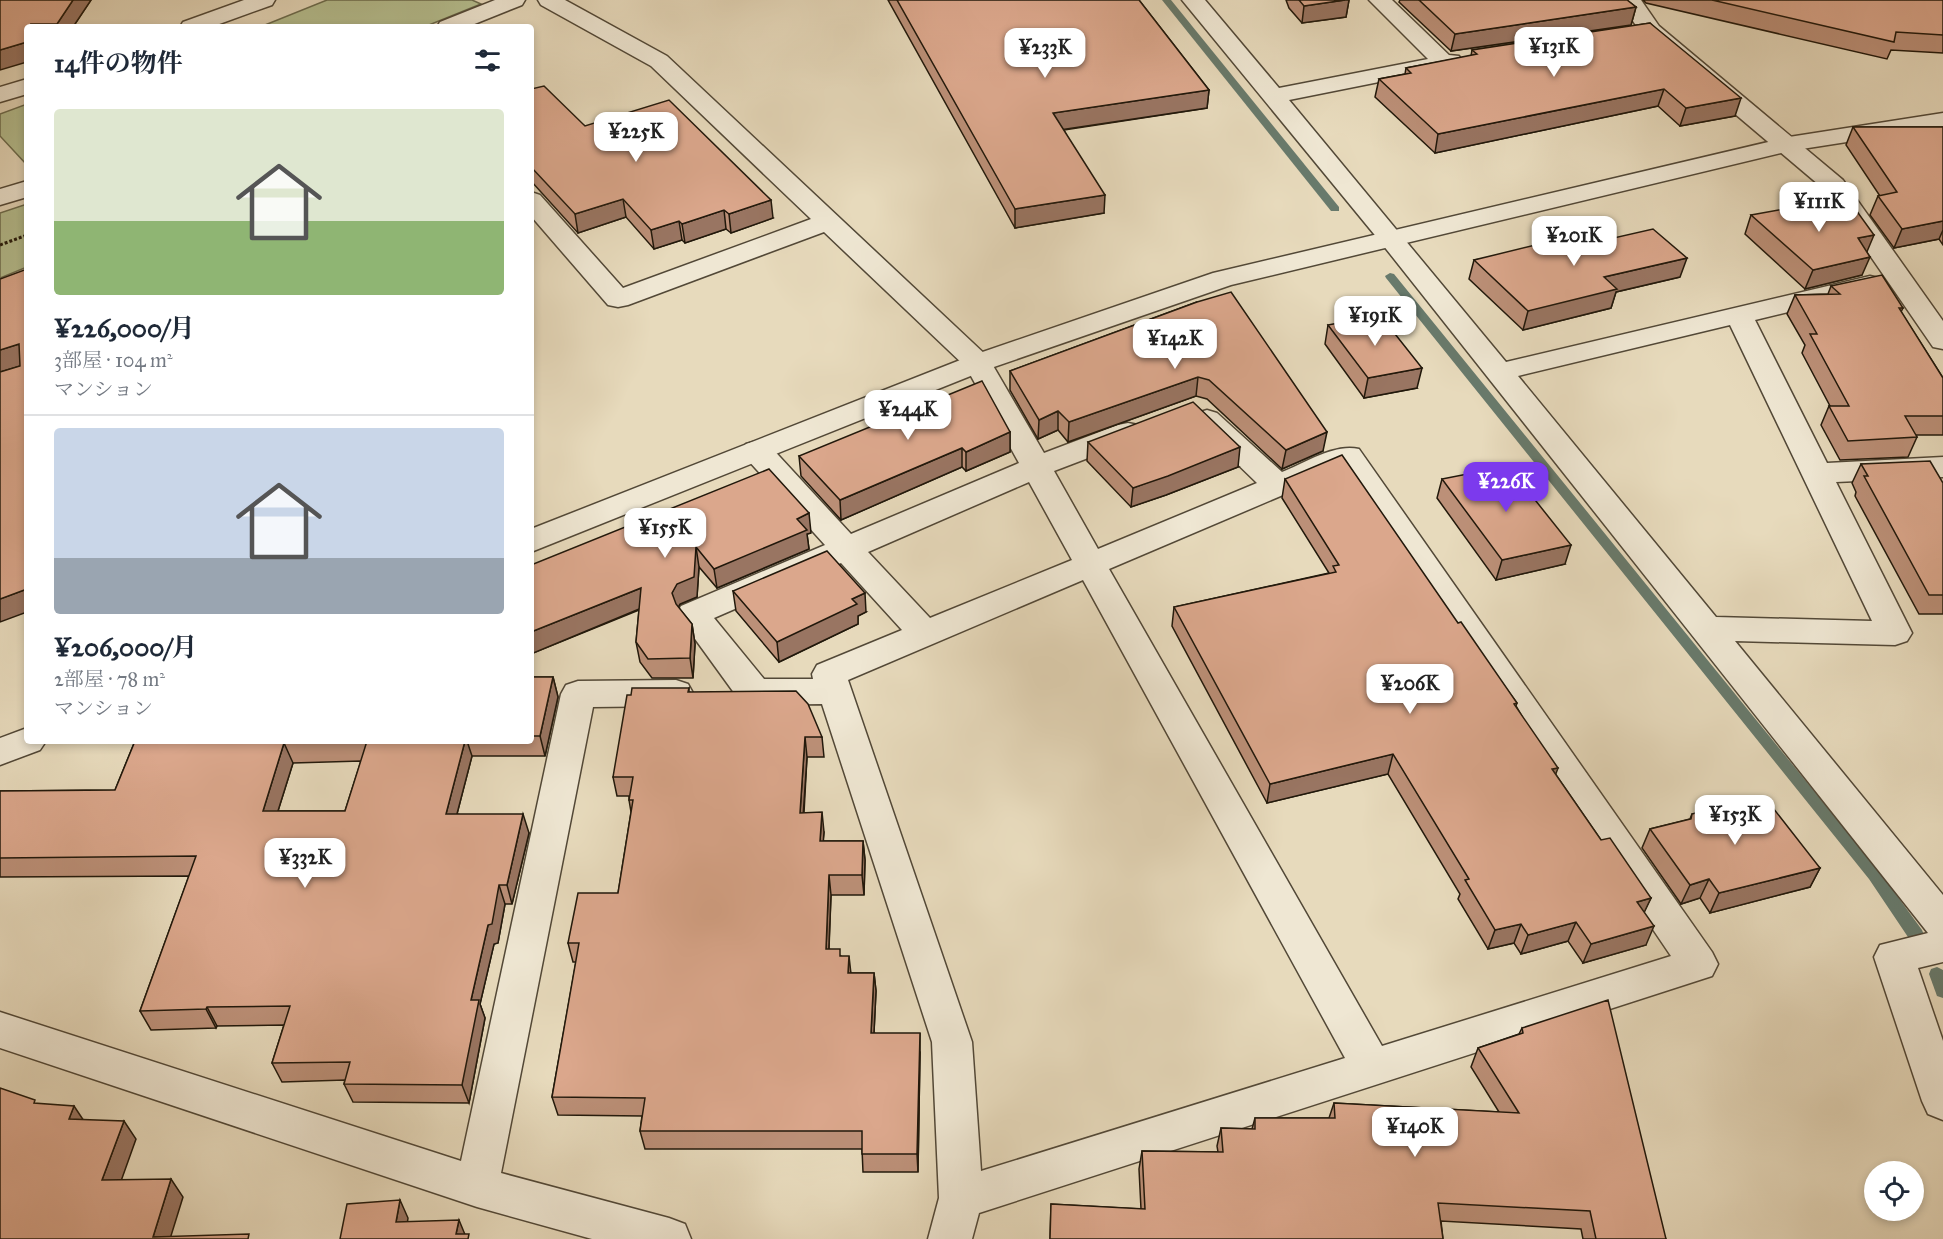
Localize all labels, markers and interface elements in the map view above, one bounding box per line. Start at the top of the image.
pin: ¥131K [1512,27,1596,78]
pin: ¥233K [1003,28,1087,79]
text: ¥131K [1528,34,1580,58]
text: ¥233K [1018,35,1072,59]
icon: filters [471,44,504,77]
text: 14件の物件 [54,47,183,79]
pin: ¥225K [594,112,678,163]
text: ¥225K [608,119,664,143]
icon: home [225,148,333,256]
pin: ¥111K [1777,182,1861,233]
text: ¥111K [1793,189,1845,213]
pin: ¥201K [1532,216,1616,267]
text: ¥201K [1546,223,1602,247]
pin: ¥191K [1333,296,1417,347]
text: ¥191K [1348,303,1402,327]
text: ¥226,000/月 [54,312,195,344]
pin: ¥142K [1133,319,1217,370]
text: ¥142K [1147,326,1203,350]
text: 3部屋 · 104 m² [54,348,173,372]
text: マンション [54,377,153,401]
pin: ¥244K [866,390,950,441]
text: ¥244K [878,397,938,421]
pin: ¥226K [1464,462,1548,513]
icon: home [225,467,333,575]
text: ¥226K [1477,469,1535,493]
pin: ¥155K [623,508,707,559]
text: ¥155K [638,515,692,539]
text: ¥206,000/月 [54,631,197,663]
pin: ¥206K [1368,664,1452,715]
text: 2部屋 · 78 m² [54,667,165,691]
text: ¥206K [1380,671,1440,695]
text: マンション [54,696,153,720]
pin: ¥153K [1693,795,1777,846]
text: ¥153K [1709,802,1761,826]
pin: ¥332K [263,838,347,889]
text: ¥332K [278,845,332,869]
pin: ¥140K [1373,1107,1457,1158]
text: ¥140K [1386,1114,1444,1138]
map controls [1864,1161,1924,1221]
button: locate [1864,1161,1924,1221]

